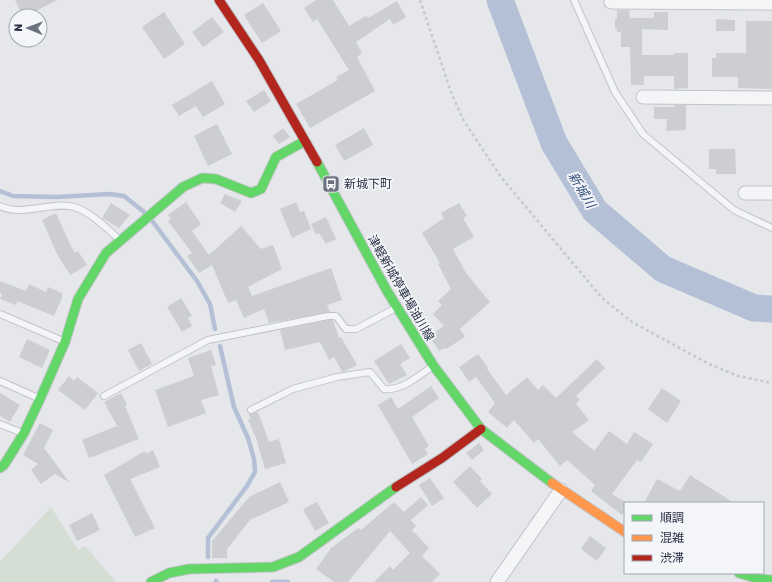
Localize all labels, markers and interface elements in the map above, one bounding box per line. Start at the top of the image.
north arrow [8,8,48,48]
text: N [12,24,25,32]
water label: 新城川 [566,169,599,212]
bus stop icon: 新城下町 [321,174,341,194]
place label: 新城下町 [344,177,392,191]
street label: 津軽新城停車場油川線 [365,233,437,343]
legend [624,502,764,574]
text: 順調 [660,511,684,525]
text: 混雑 [660,531,684,545]
text: 渋滞 [660,551,684,565]

